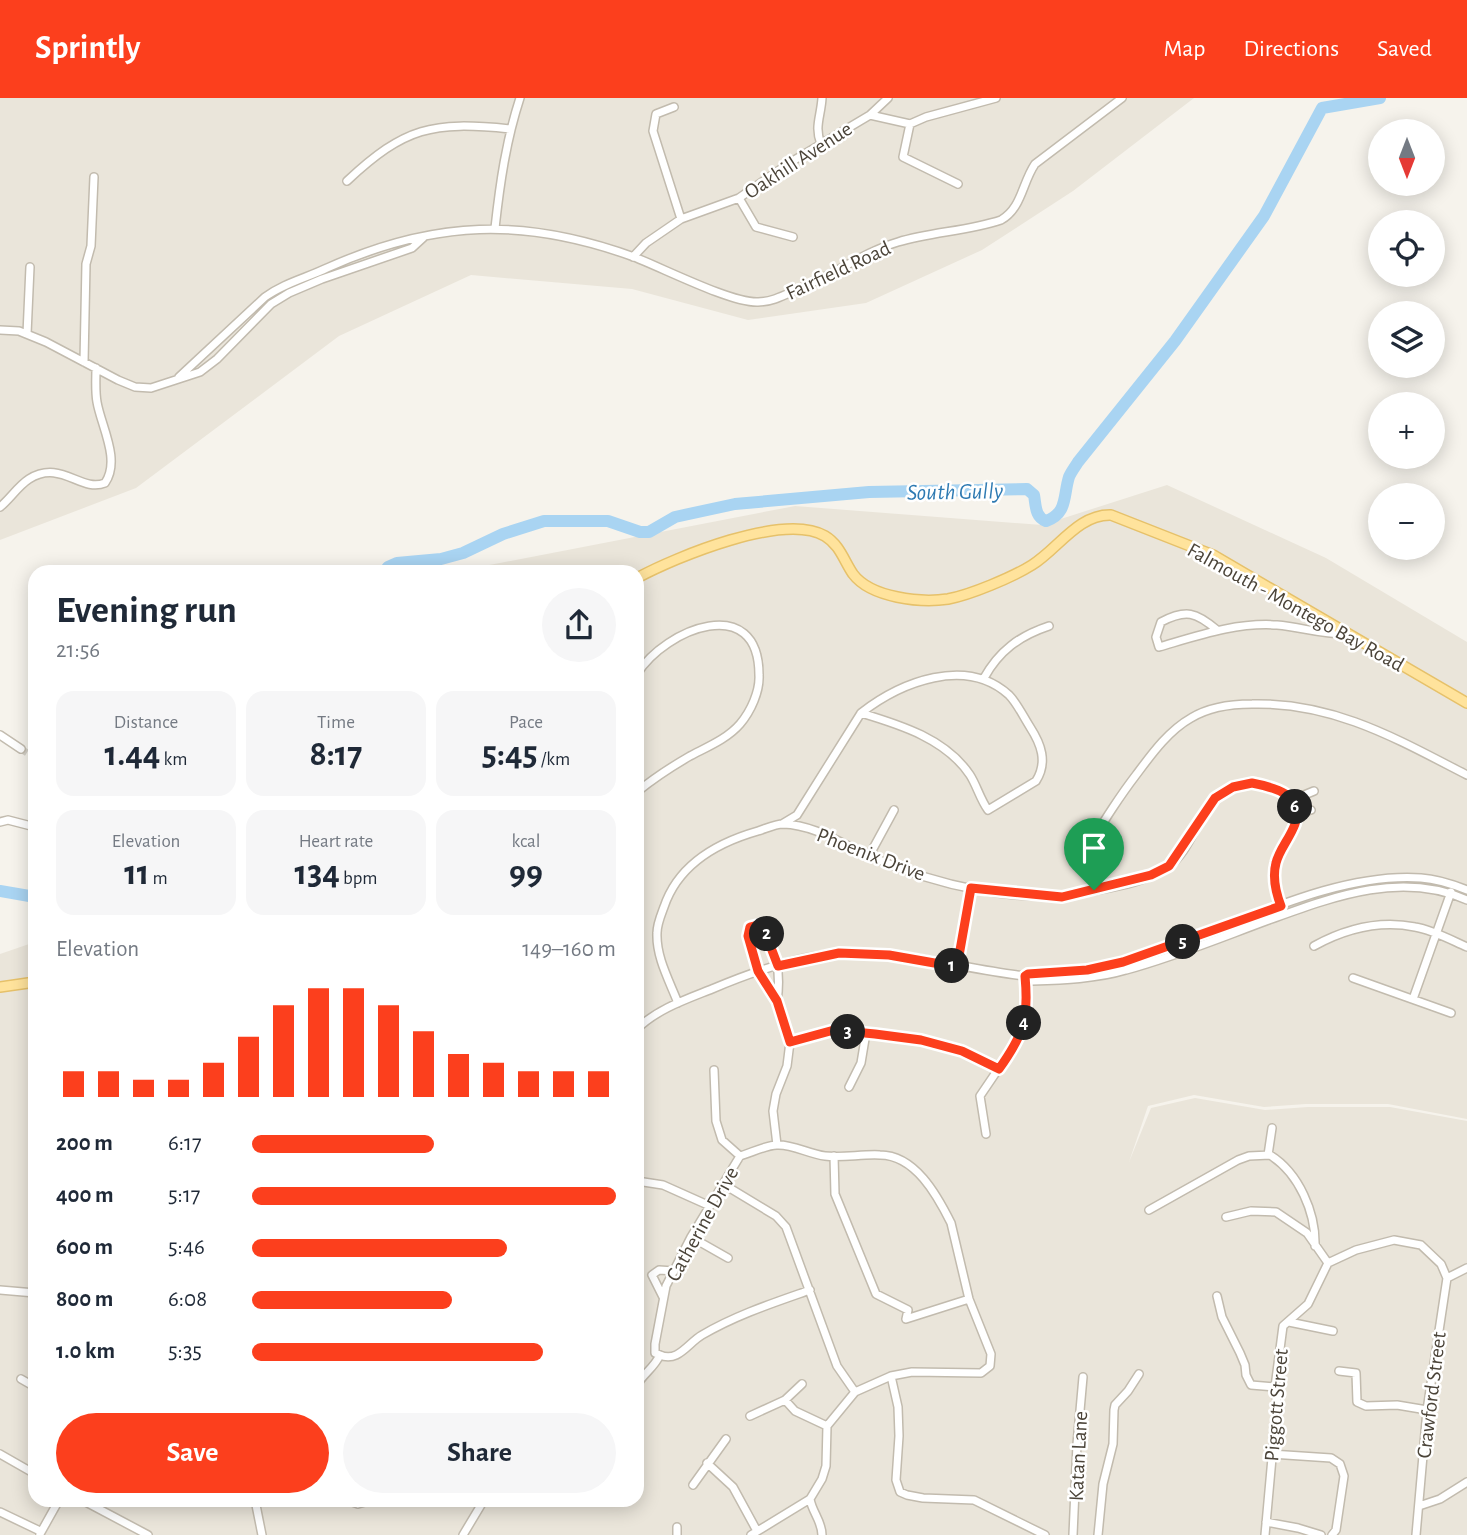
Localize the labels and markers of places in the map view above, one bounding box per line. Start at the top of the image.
pin: 6 [1278,790,1312,824]
pin [1064,818,1124,890]
pin: 2 [750,916,784,952]
pin: 5 [1166,924,1200,960]
pin: 1 [934,948,970,984]
pin: 4 [1006,1006,1042,1040]
pin: 3 [830,1014,866,1049]

